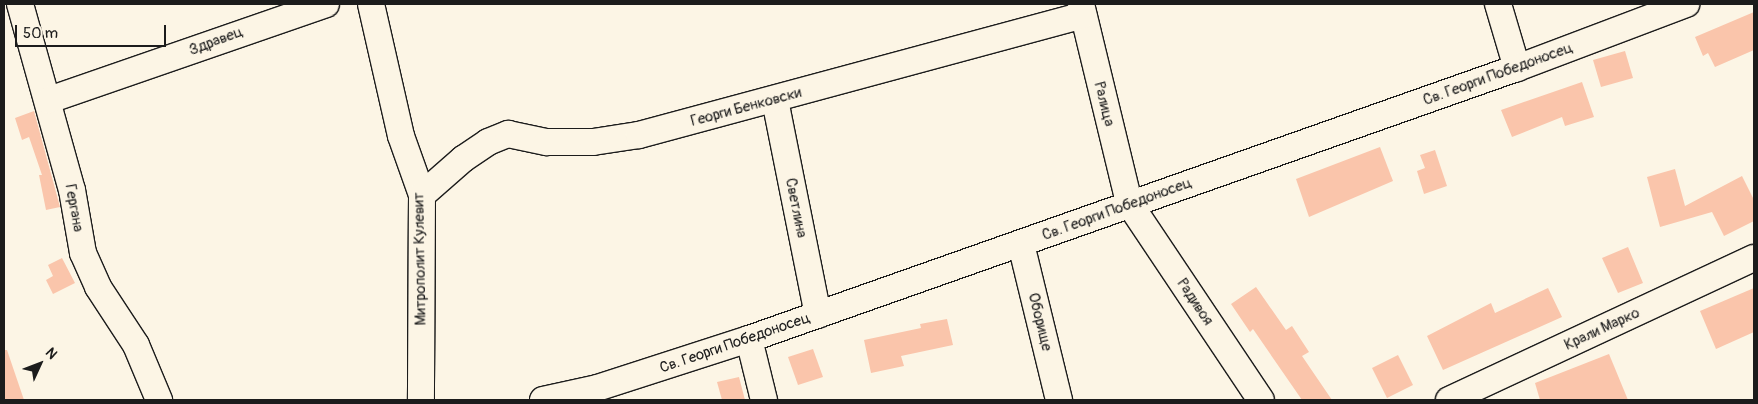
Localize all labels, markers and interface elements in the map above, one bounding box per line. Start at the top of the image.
scale bar [18,15,169,47]
street label: Здравец [187,23,245,59]
text: 50 m [23,24,58,43]
street label: Св. Георги Победоносец [1421,39,1575,109]
street label: Ралица [1090,80,1118,128]
street label: Георги Бенковски [689,84,803,130]
street label: Св. Георги Победоносец [1040,174,1194,244]
street label: Светлина [781,177,811,239]
street label: Гергана [61,183,87,233]
street label: Митрополит Кулевит [410,192,430,326]
street label: Радивоя [1173,275,1217,329]
street label: Оборище [1024,291,1056,353]
street label: Крали Марко [1561,304,1643,354]
street label: Св. Георги Победоносец [657,309,813,377]
north arrow [15,339,65,389]
text: N [42,344,61,363]

